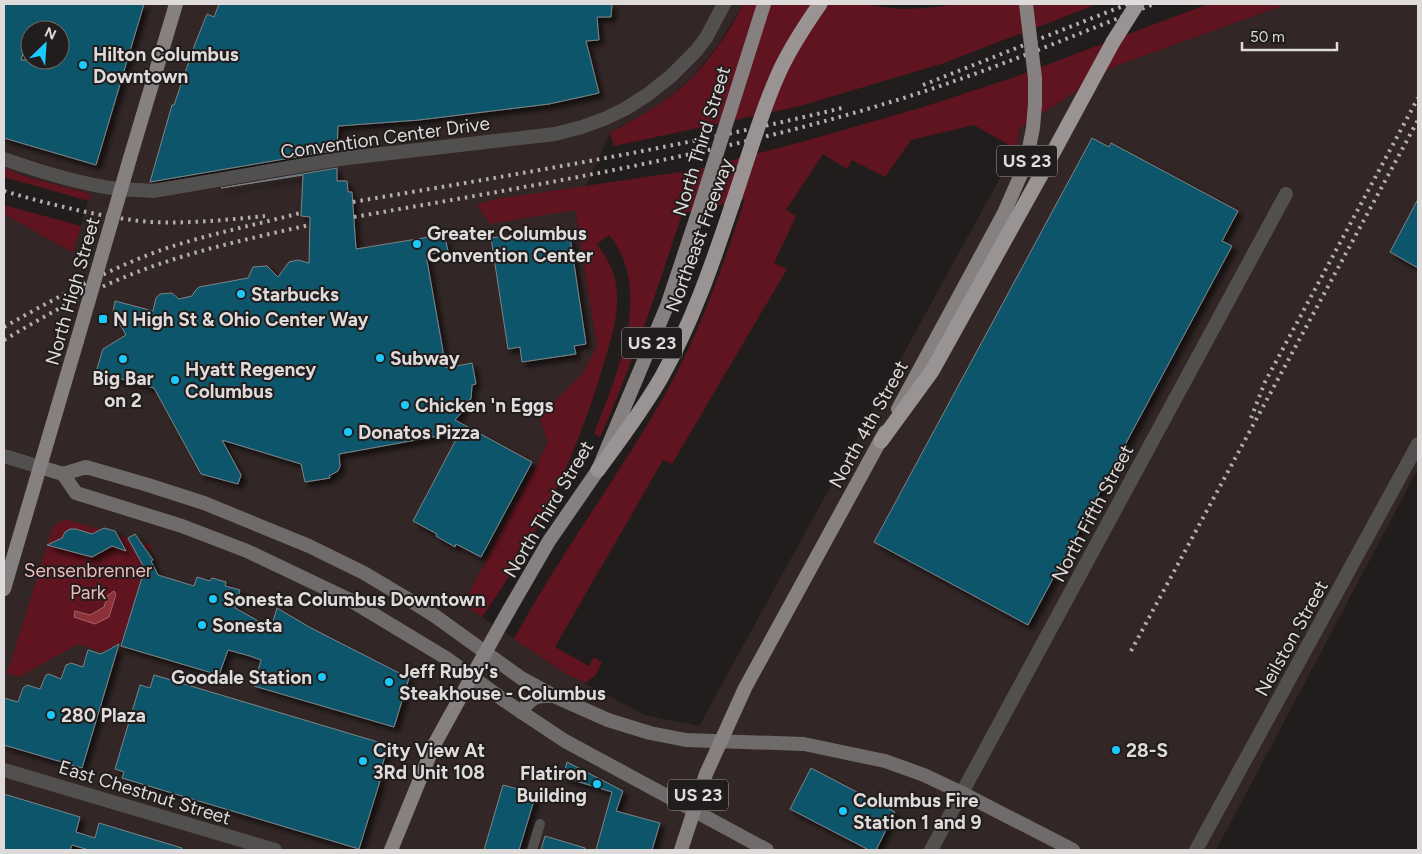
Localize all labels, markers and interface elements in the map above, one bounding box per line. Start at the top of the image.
north arrow [20,20,70,70]
scale bar [1242,20,1337,52]
text: N [42,24,59,44]
text: 50 m [1250,28,1285,46]
place label: Hilton Columbus Downtown [93,43,239,88]
marker: Hilton Columbus Downtown [77,59,89,71]
street label: North Third Street [668,63,735,219]
street label: Convention Center Drive [279,111,491,164]
road number: US 23 [997,146,1057,177]
street label: Northeast Freeway [661,155,738,315]
street label: North High Street [40,214,105,368]
place label: Greater Columbus Convention Center [427,222,593,267]
marker: Greater Columbus Convention Center [411,238,423,250]
place label: Starbucks [251,283,339,306]
marker: Starbucks [235,288,247,300]
place label: N High St & Ohio Center Way [113,308,369,331]
marker: N High St & Ohio Center Way [97,313,109,325]
road number: US 23 [622,328,682,358]
place label: Subway [390,347,460,370]
marker: Subway [374,352,386,364]
marker: Big Bar on 2 [117,353,129,365]
street label: North 4th Street [824,357,913,492]
place label: Hyatt Regency Columbus [185,358,316,403]
place label: Big Bar on 2 [92,367,154,412]
marker: Hyatt Regency Columbus [169,374,181,386]
place label: Chicken 'n Eggs [415,394,554,417]
marker: Chicken 'n Eggs [399,399,411,411]
place label: Donatos Pizza [358,421,480,444]
marker: Donatos Pizza [342,426,354,438]
street label: North Third Street [499,437,598,582]
street label: North Fifth Street [1047,441,1138,586]
park label: Sensenbrenner Park [24,559,153,604]
street label: Neilston Street [1250,576,1333,700]
place label: Sonesta Columbus Downtown [223,588,486,611]
marker: Sonesta Columbus Downtown [207,593,219,605]
place label: Sonesta [212,614,282,637]
marker: Sonesta [196,619,208,631]
place label: Jeff Ruby's Steakhouse - Columbus [399,660,606,705]
place label: Goodale Station [171,666,312,689]
marker: Goodale Station [316,671,328,683]
marker: Jeff Ruby's Steakhouse - Columbus [383,676,395,688]
place label: 280 Plaza [61,704,146,727]
marker: 280 Plaza [45,709,57,721]
place label: City View At 3Rd Unit 108 [373,739,486,784]
place label: 28-S [1126,739,1168,762]
marker: 28-S [1110,744,1122,756]
street label: East Chestnut Street [56,755,234,830]
marker: City View At 3Rd Unit 108 [357,755,369,767]
place label: Flatiron Building [516,762,587,807]
marker: Flatiron Building [591,778,603,790]
road number: US 23 [668,780,728,810]
place label: Columbus Fire Station 1 and 9 [853,789,981,834]
marker: Columbus Fire Station 1 and 9 [837,805,849,817]

